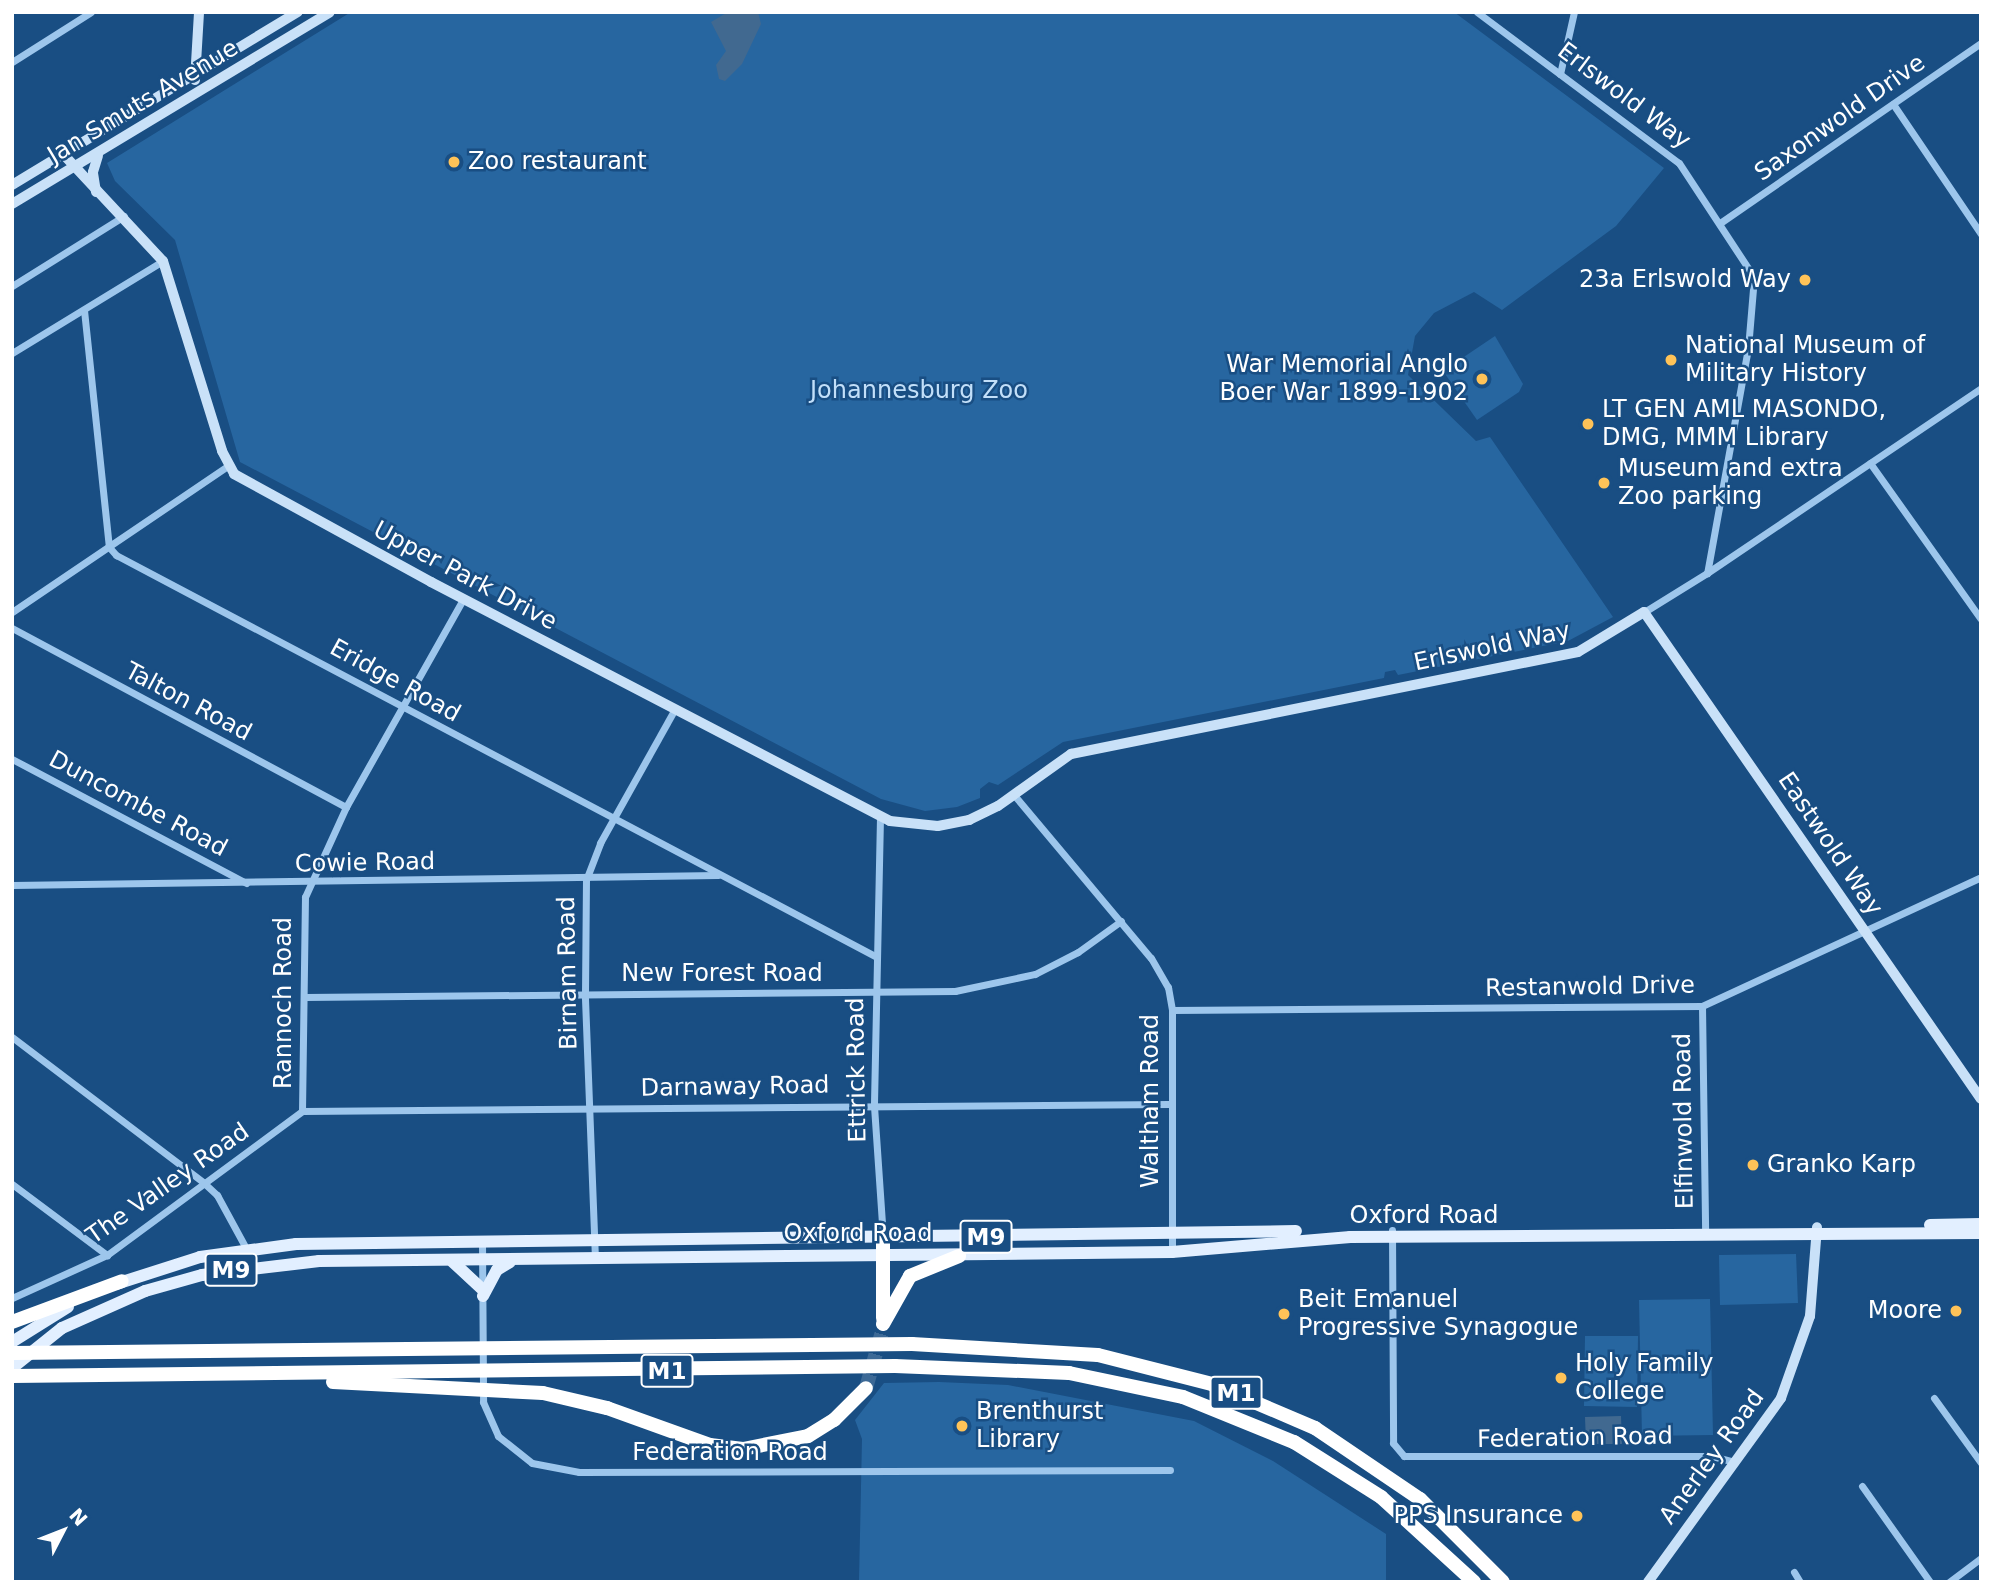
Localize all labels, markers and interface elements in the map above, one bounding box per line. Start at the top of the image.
street label: Jan Smuts Avenue [43,34,243,170]
street label: Erlswold Way [1552,37,1696,155]
street label: Saxonwold Drive [1749,49,1931,187]
place label: Zoo restaurant [468,148,647,176]
marker: Zoo restaurant [446,154,462,170]
place label: 23a Erlswold Way [1579,266,1791,294]
marker: 23a Erlswold Way [1797,272,1813,288]
place label: National Museum of Military History [1685,332,1925,388]
place label: War Memorial Anglo Boer War 1899-1902 [1219,351,1468,407]
marker: National Museum of Military History [1663,352,1679,368]
marker: War Memorial Anglo Boer War 1899-1902 [1474,371,1490,387]
park label: Johannesburg Zoo [810,377,1028,405]
place label: LT GEN AML MASONDO, DMG, MMM Library [1602,396,1886,452]
marker: LT GEN AML MASONDO, DMG, MMM Library [1580,416,1596,432]
place label: Museum and extra Zoo parking [1618,455,1843,511]
marker: Museum and extra Zoo parking [1596,475,1612,491]
street label: Upper Park Drive [368,515,562,637]
street label: Erlswold Way [1411,616,1573,678]
street label: Eridge Road [325,633,465,729]
street label: Talton Road [120,657,256,747]
street label: Duncombe Road [44,745,232,863]
street label: Eastwold Way [1771,767,1889,921]
street label: Cowie Road [295,847,435,879]
street label: Birnam Road [552,896,584,1050]
street label: Rannoch Road [270,917,298,1089]
street label: New Forest Road [621,960,823,988]
street label: Restanwold Drive [1485,971,1695,1003]
street label: Ettrick Road [841,997,873,1143]
street label: Waltham Road [1137,1014,1165,1188]
street label: Elfinwold Road [1668,1033,1700,1209]
street label: Darnaway Road [640,1071,830,1103]
street label: The Valley Road [81,1117,255,1251]
place label: Granko Karp [1767,1151,1916,1179]
marker: Granko Karp [1745,1157,1761,1173]
street label: Oxford Road [1350,1202,1498,1230]
road number: M9 [958,1218,1014,1256]
street label: Oxford Road [784,1220,932,1248]
road number: M9 [203,1250,259,1289]
place label: Beit Emanuel Progressive Synagogue [1298,1286,1578,1342]
place label: Moore [1868,1297,1942,1325]
marker: Moore [1948,1303,1964,1319]
marker: Beit Emanuel Progressive Synagogue [1276,1306,1292,1322]
place label: Holy Family College [1575,1350,1713,1406]
road number: M1 [639,1352,695,1390]
marker: Holy Family College [1553,1370,1569,1386]
road number: M1 [1208,1374,1264,1412]
street label: Anerley Road [1653,1384,1771,1530]
place label: Brenthurst Library [976,1398,1103,1454]
marker: Brenthurst Library [954,1418,970,1434]
street label: Federation Road [1477,1422,1673,1454]
street label: Federation Road [632,1439,828,1467]
north arrow [28,1496,98,1566]
place label: PPS Insurance [1393,1502,1563,1530]
text: N [65,1504,92,1530]
marker: PPS Insurance [1569,1508,1585,1524]

